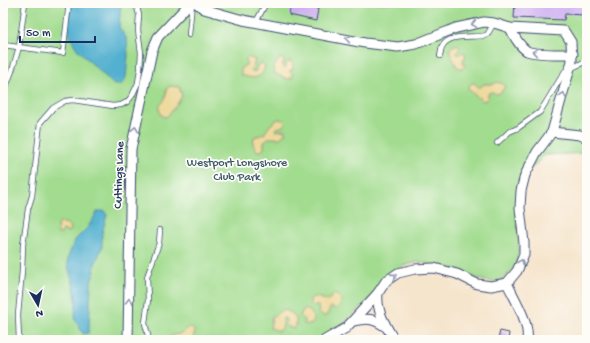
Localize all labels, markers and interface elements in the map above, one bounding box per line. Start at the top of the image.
scale bar [20,18,95,44]
one-way arrow [471,19,477,27]
text: 50 m [26,27,51,41]
one-way arrow [345,36,351,44]
one-way arrow [532,48,538,57]
one-way arrow [558,91,567,98]
one-way arrow [130,126,139,133]
street label: Cuttings Lane [112,140,128,209]
park label: Westport Longshore Club Park [187,157,288,185]
one-way arrow [516,258,524,266]
one-way arrow [390,273,397,281]
north arrow [18,285,58,325]
one-way arrow [125,298,133,304]
text: N [35,306,44,319]

